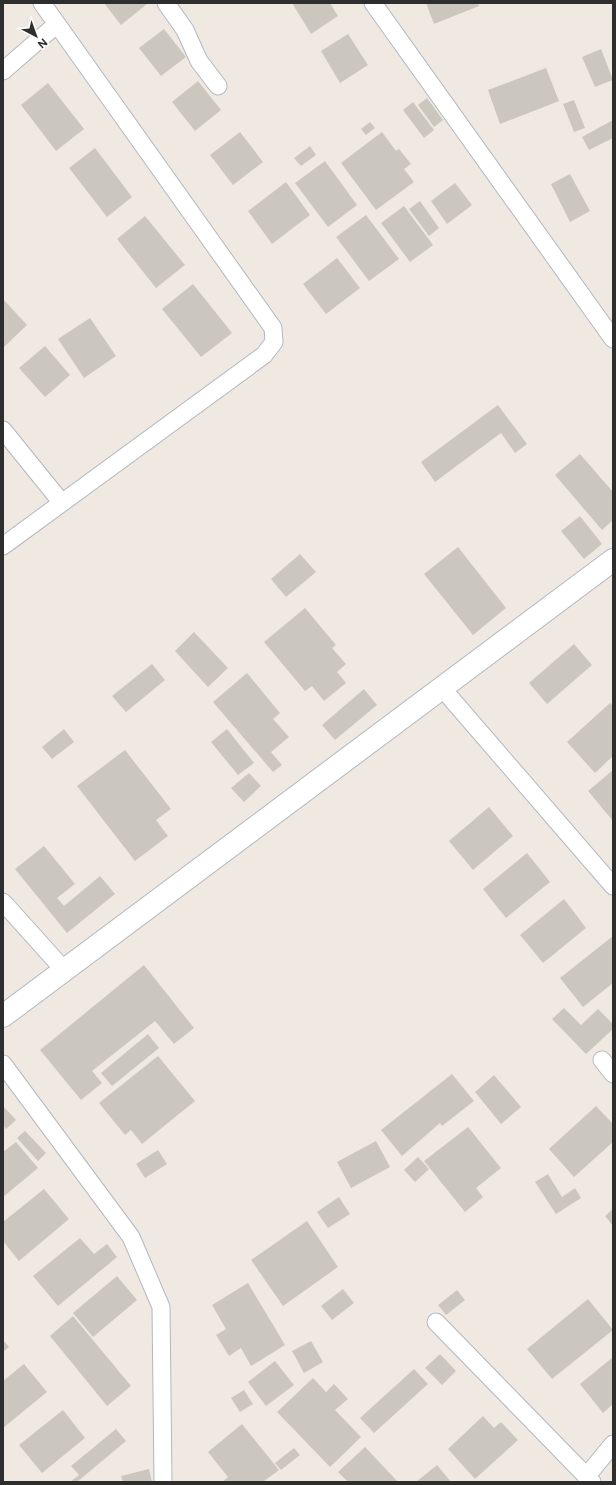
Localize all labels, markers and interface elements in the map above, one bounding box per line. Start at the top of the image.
north arrow [16,16,56,56]
text: N [35,35,50,51]

